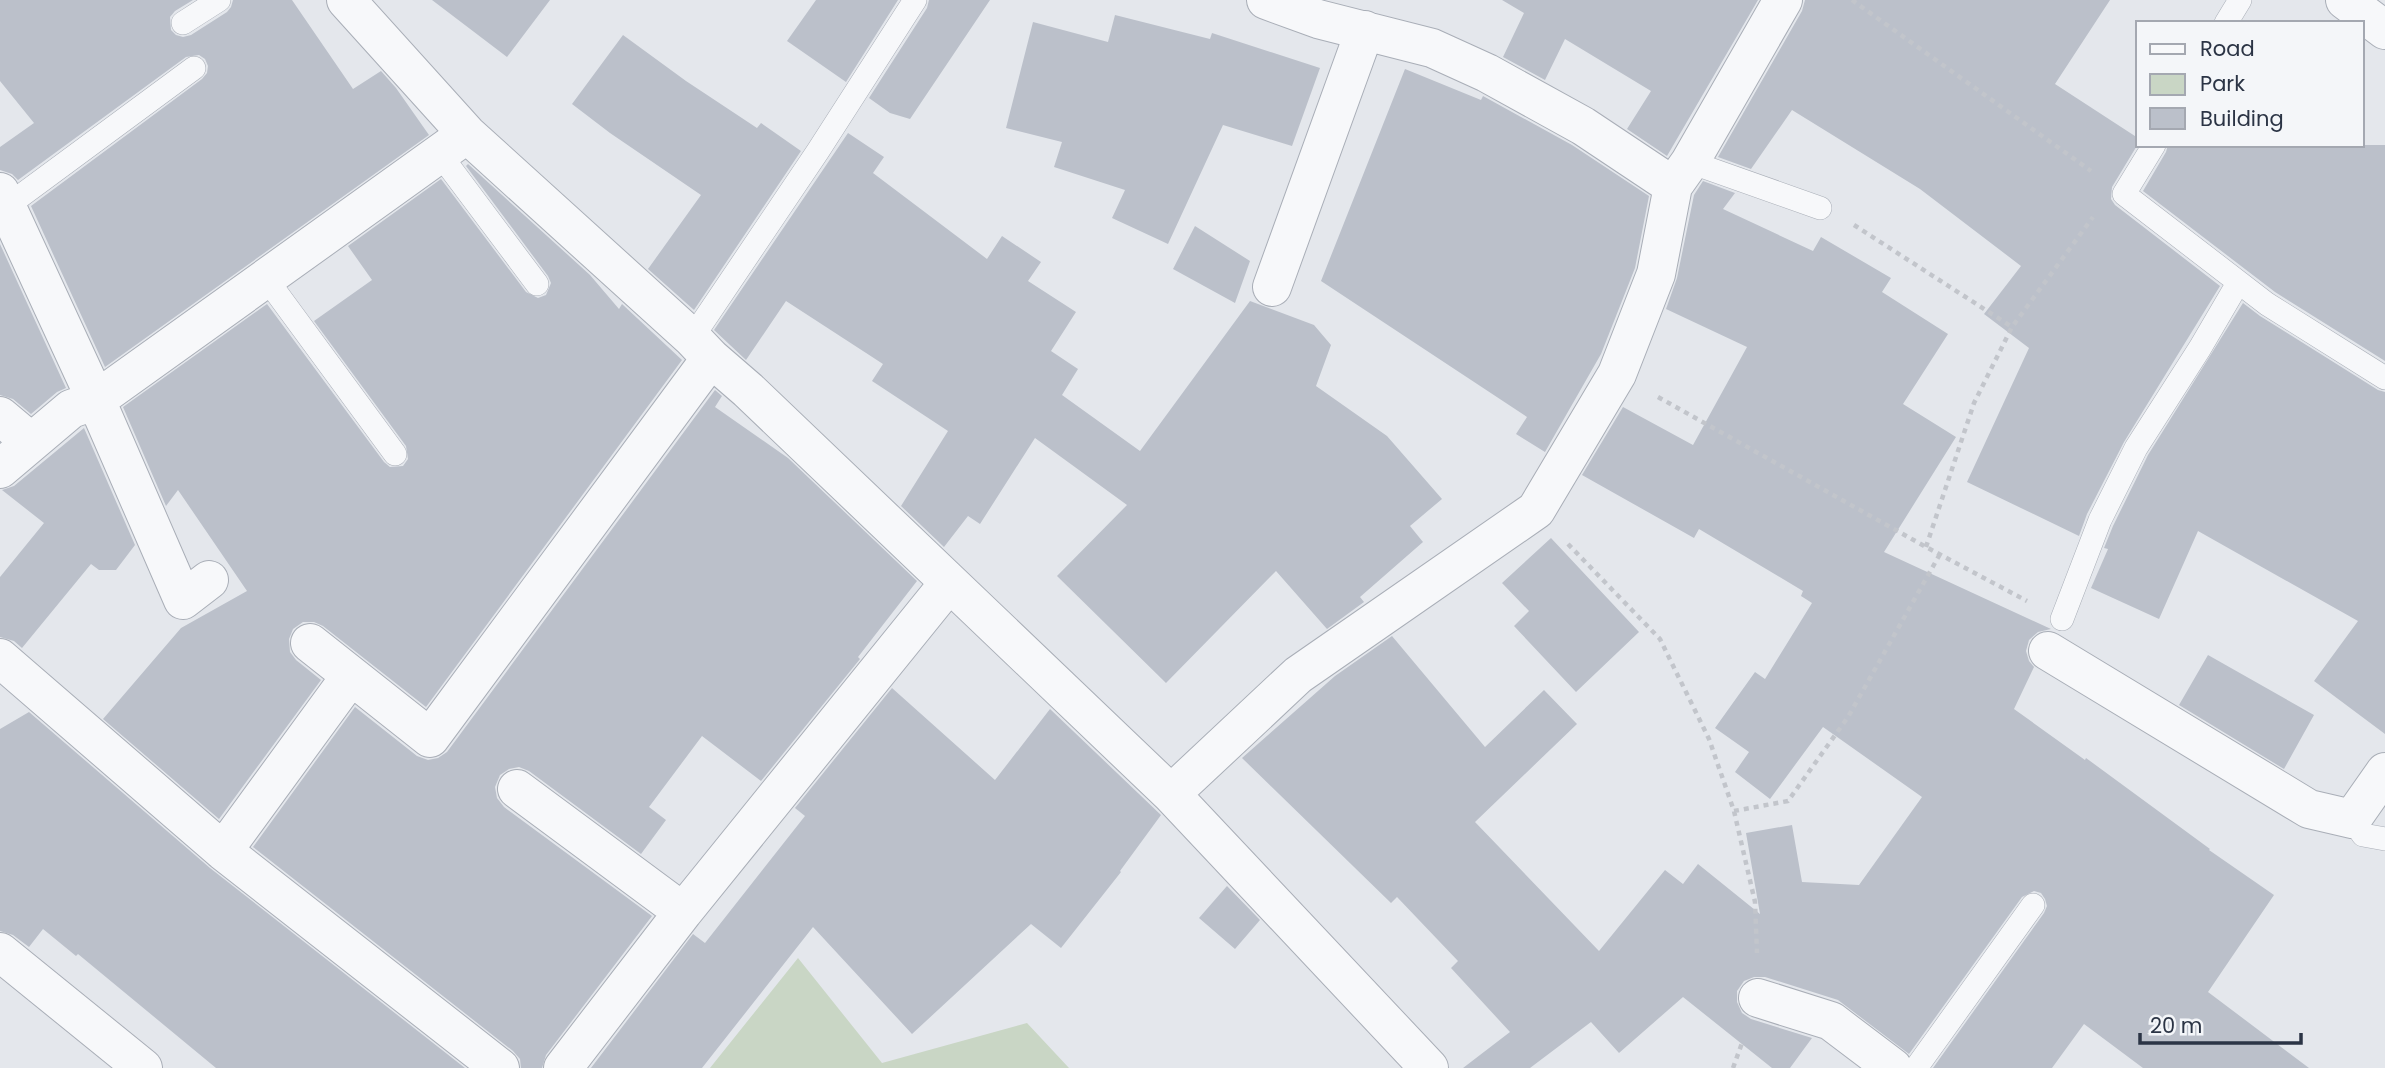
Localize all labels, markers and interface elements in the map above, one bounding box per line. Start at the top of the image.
legend [2136,21,2364,147]
text: Road [2200,34,2255,63]
text: Park [2200,69,2245,98]
text: Building [2200,104,2284,133]
scale bar [2140,1002,2301,1046]
text: 20 m [2150,1011,2203,1040]

